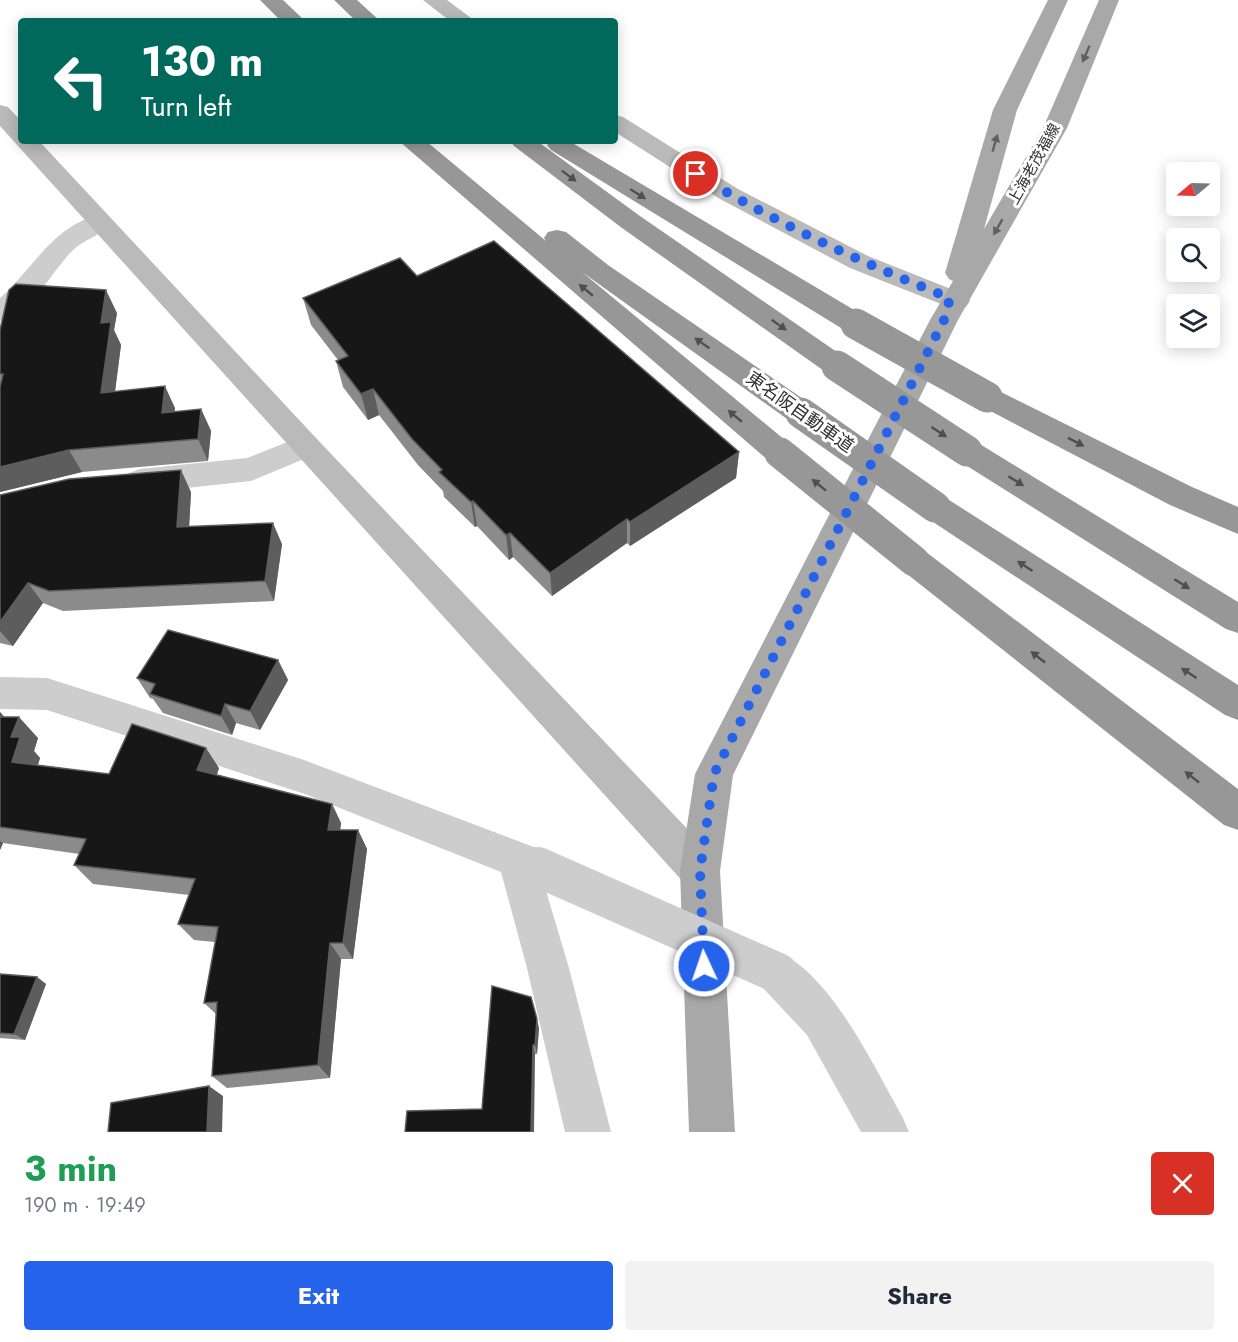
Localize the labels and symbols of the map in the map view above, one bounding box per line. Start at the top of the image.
one-way arrow [1081,45,1090,63]
street label: 上海老茂福線 [1003,119,1065,209]
one-way arrow [991,134,1001,152]
pin [670,148,721,199]
north arrow [1166,162,1220,216]
one-way arrow [560,170,576,182]
one-way arrow [630,188,646,199]
one-way arrow [993,219,1003,236]
one-way arrow [578,284,594,297]
one-way arrow [770,319,786,331]
one-way arrow [694,338,710,349]
street label: 東名阪自動車道 [741,365,859,459]
one-way arrow [727,409,743,422]
one-way arrow [931,427,947,438]
one-way arrow [1068,437,1085,447]
one-way arrow [1008,476,1025,487]
one-way arrow [811,478,827,491]
one-way arrow [1017,561,1033,572]
one-way arrow [1174,579,1190,590]
one-way arrow [1030,652,1045,664]
one-way arrow [1180,667,1197,678]
one-way arrow [1184,771,1199,783]
position arrow [672,934,736,998]

